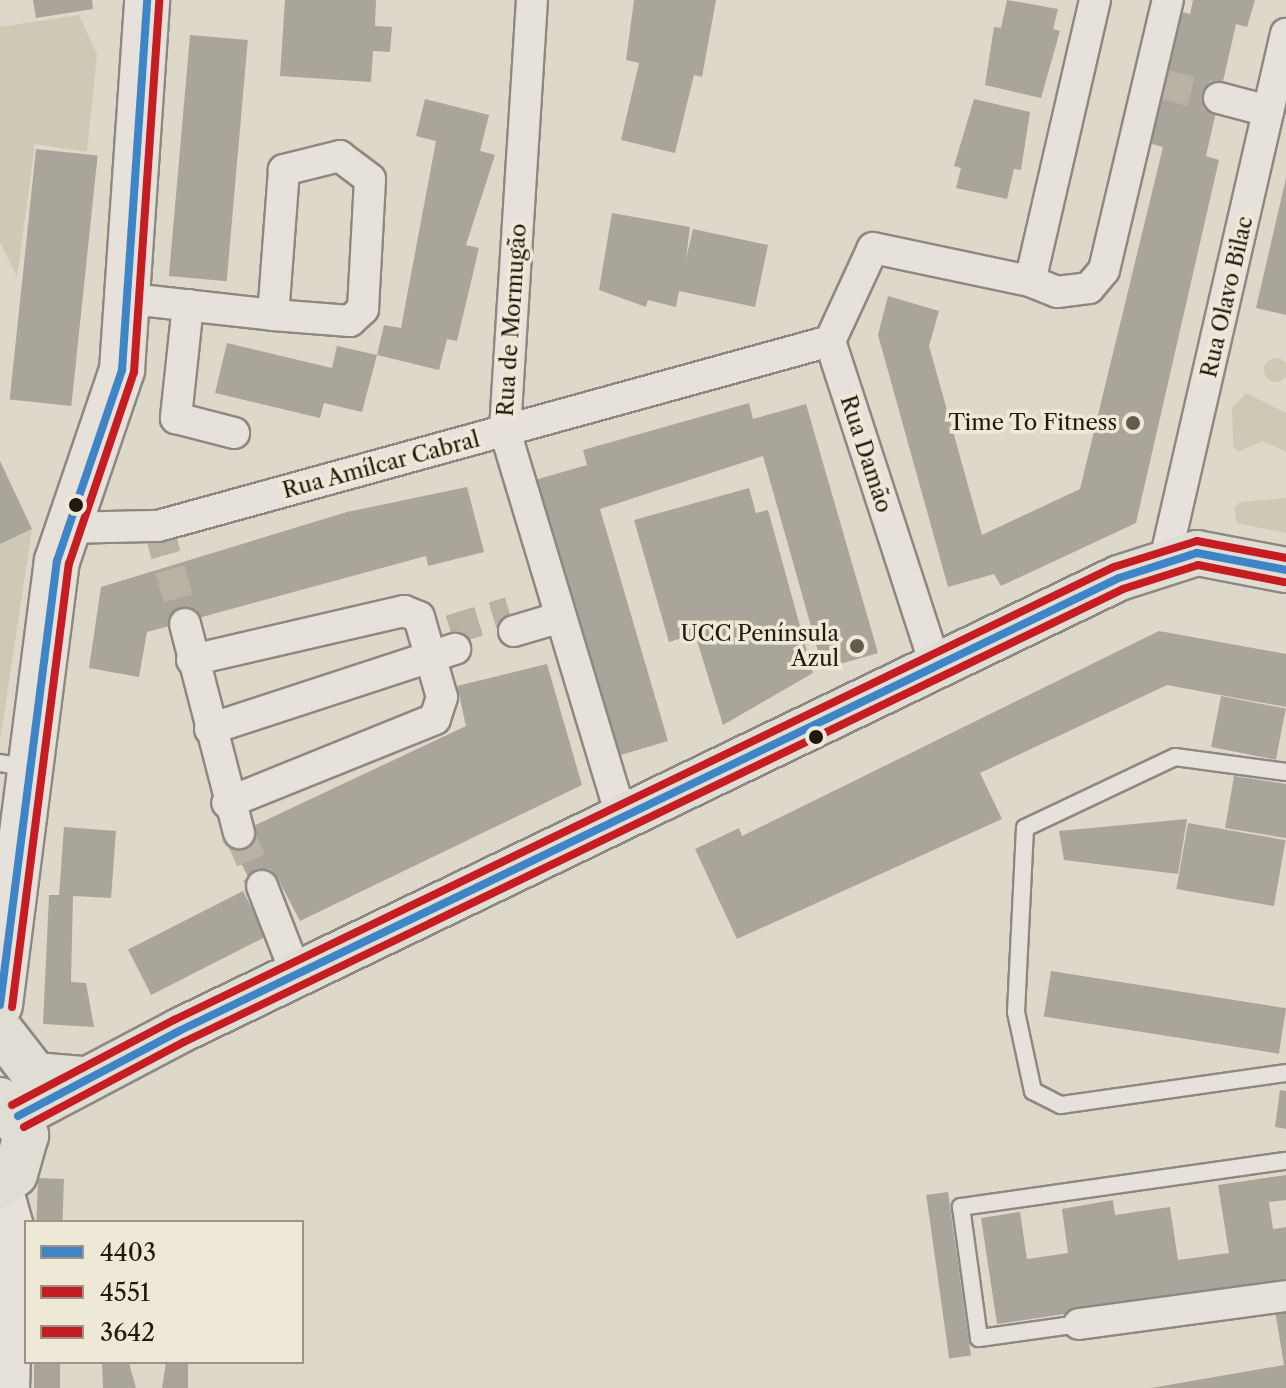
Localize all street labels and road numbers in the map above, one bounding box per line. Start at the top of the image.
street label: Rua Olavo Bilac [1196,214,1258,380]
street label: Rua de Mormugão [492,222,532,418]
street label: Rua Damão [835,392,897,516]
street label: Rua Amílcar Cabral [279,426,483,504]

